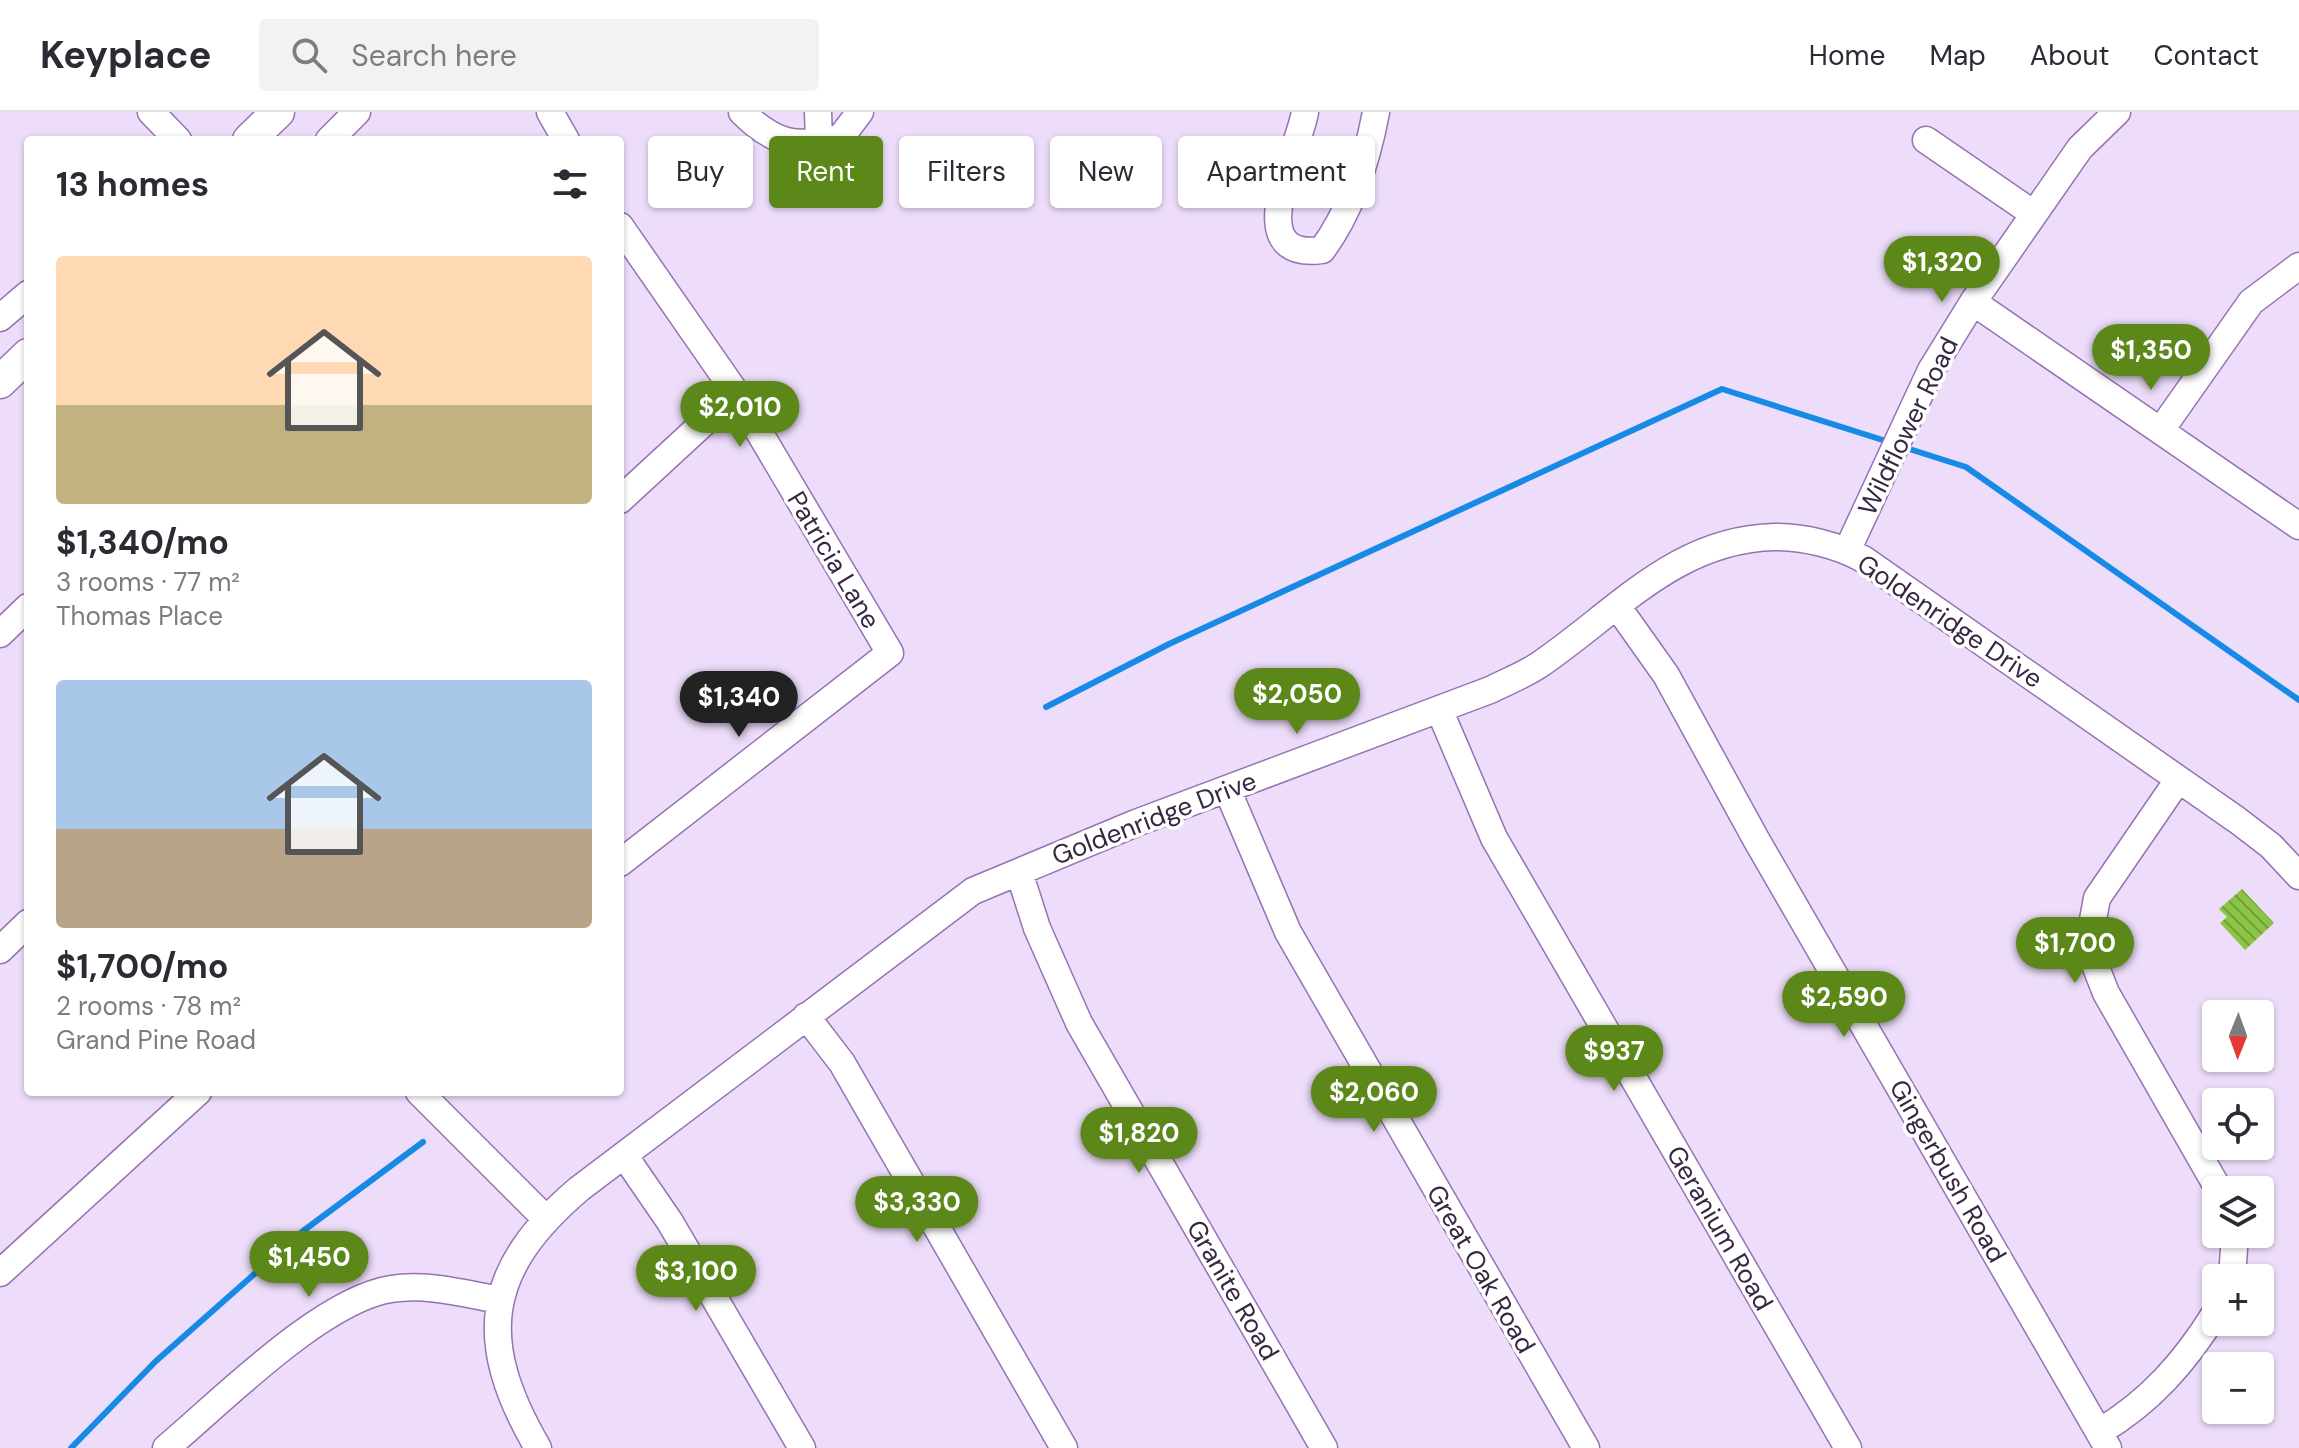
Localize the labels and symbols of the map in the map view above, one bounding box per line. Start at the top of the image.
pin: $1,320 [1877,236,2007,304]
pin: $1,350 [2086,324,2216,392]
street label: Wildflower Road [1850,331,1966,521]
pin: $2,010 [675,381,805,449]
street label: Patricia Lane [780,485,888,635]
street label: Goldenridge Drive [1851,546,2049,696]
pin: $2,050 [1232,668,1362,736]
pin: $1,340 [674,671,804,739]
street label: Goldenridge Drive [1047,763,1261,873]
pin: $1,700 [2010,917,2140,985]
pin: $2,590 [1779,971,1909,1039]
north arrow [2202,1000,2274,1072]
pin: $937 [1567,1025,1661,1093]
pin: $2,060 [1309,1066,1439,1134]
street label: Gingerbush Road [1882,1073,2014,1269]
pin: $1,820 [1074,1107,1204,1175]
street label: Geranium Road [1659,1139,1781,1317]
pin: $3,330 [852,1176,982,1244]
street label: Great Oak Road [1419,1179,1543,1359]
street label: Granite Road [1179,1214,1287,1366]
pin: $1,450 [244,1231,374,1299]
pin: $3,100 [631,1245,761,1313]

